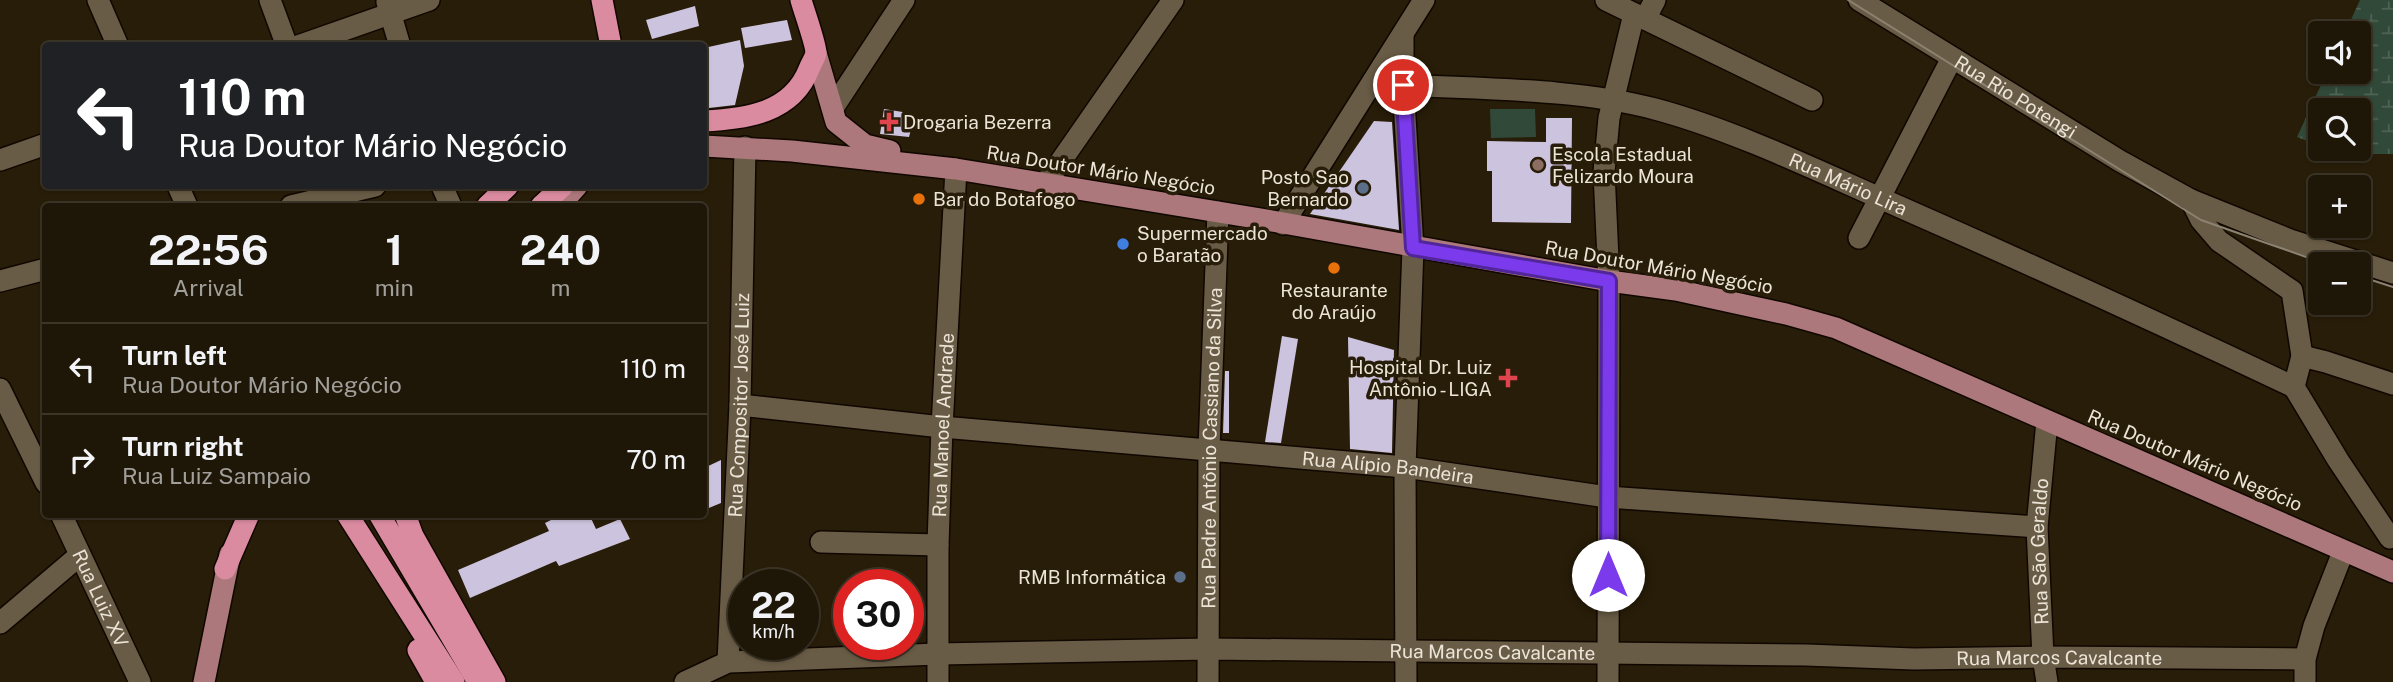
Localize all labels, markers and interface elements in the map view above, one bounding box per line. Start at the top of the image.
map controls [2308,21,2371,315]
button: sound [2308,21,2371,84]
street label: Rua Rio Potengi [1951,51,2081,143]
pin [1373,55,1433,115]
icon: arrive [1384,66,1422,104]
text: 110 m [178,68,306,126]
icon: left [63,70,154,161]
button: search [2308,98,2371,161]
place label: Drogaria Bezerra [903,111,1052,133]
marker: Drogaria Bezerra [881,114,897,130]
text: Rua Doutor Mário Negócio [178,127,567,164]
street label: Rua Doutor Mário Negócio [985,141,1217,199]
place label: Escola Estadual Felizardo Moura [1552,143,1694,187]
street label: Rua Mário Lira [1786,148,1911,220]
marker: Escola Estadual Felizardo Moura [1530,157,1546,173]
place label: Posto Sao Bernardo [1261,166,1349,210]
button: + [2308,175,2371,238]
marker: Posto Sao Bernardo [1355,180,1371,196]
place label: Bar do Botafogo [933,188,1076,210]
marker: Bar do Botafogo [911,191,927,207]
place label: Supermercado o Baratão [1137,222,1268,266]
text: 22:56 [148,225,269,274]
text: 1 [385,225,403,274]
text: 240 [520,225,601,274]
marker: Supermercado o Baratão [1115,236,1131,252]
street label: Rua Doutor Mário Negócio [1543,236,1775,298]
button: − [2308,252,2371,315]
marker: Restaurante do Araújo [1326,260,1342,276]
text: Arrival [173,274,244,301]
text: min [375,274,414,301]
text: m [550,274,570,301]
place label: Restaurante do Araújo [1280,279,1388,323]
street label: Rua Padre Antônio Cassiano da Silva [1197,287,1226,609]
street label: Rua Compositor José Luiz [724,293,753,518]
street label: Rua Manoel Andrade [928,332,958,518]
text: Turn left [122,340,227,371]
icon: left [63,350,101,388]
text: 110 m [620,353,686,384]
place label: Hospital Dr. Luiz Antônio - LIGA [1349,356,1492,400]
marker: Hospital Dr. Luiz Antônio - LIGA [1498,368,1518,388]
text: Rua Doutor Mário Negócio [122,371,402,398]
street label: Rua Doutor Mário Negócio [2084,405,2306,515]
text: Turn right [122,431,244,462]
icon: right [63,441,101,479]
text: 70 m [626,444,686,475]
street label: Rua Alípio Bandeira [1301,447,1475,488]
text: Rua Luiz Sampaio [122,462,311,489]
street label: Rua São Geraldo [2026,477,2053,625]
position arrow [1571,538,1645,612]
street label: Rua Luiz XV [68,546,133,651]
place label: RMB Informática [1018,566,1166,588]
speed limit sign: 30 [833,569,924,660]
marker: RMB Informática [1172,569,1188,585]
text: 22 [751,585,796,626]
text: km/h [752,621,795,642]
street label: Rua Marcos Cavalcante [1389,640,1596,664]
street label: Rua Marcos Cavalcante [1956,646,2162,669]

